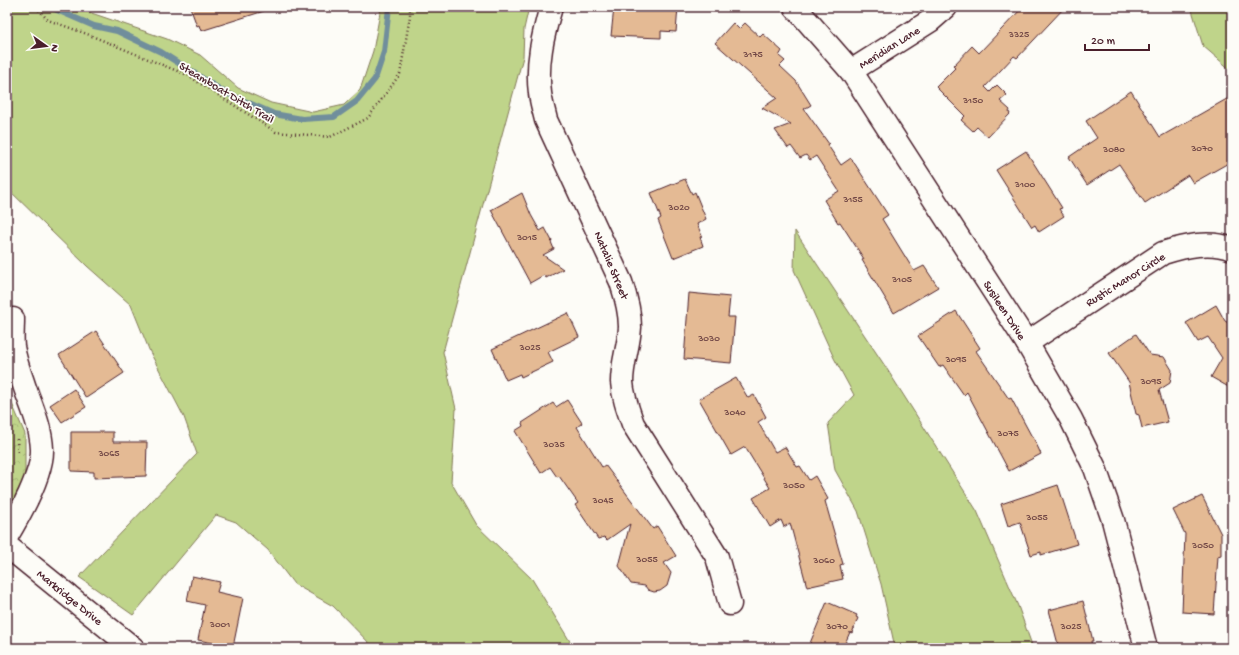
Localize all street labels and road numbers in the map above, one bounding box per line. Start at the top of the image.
street label: Meridian Lane [857,24,924,73]
street label: Steamboat Ditch Trail [176,60,276,128]
street label: Natalie Street [590,230,631,303]
street label: Rustic Manor Circle [1084,250,1169,311]
street label: Susileen Drive [979,279,1028,344]
street label: Markridge Drive [33,568,105,630]

